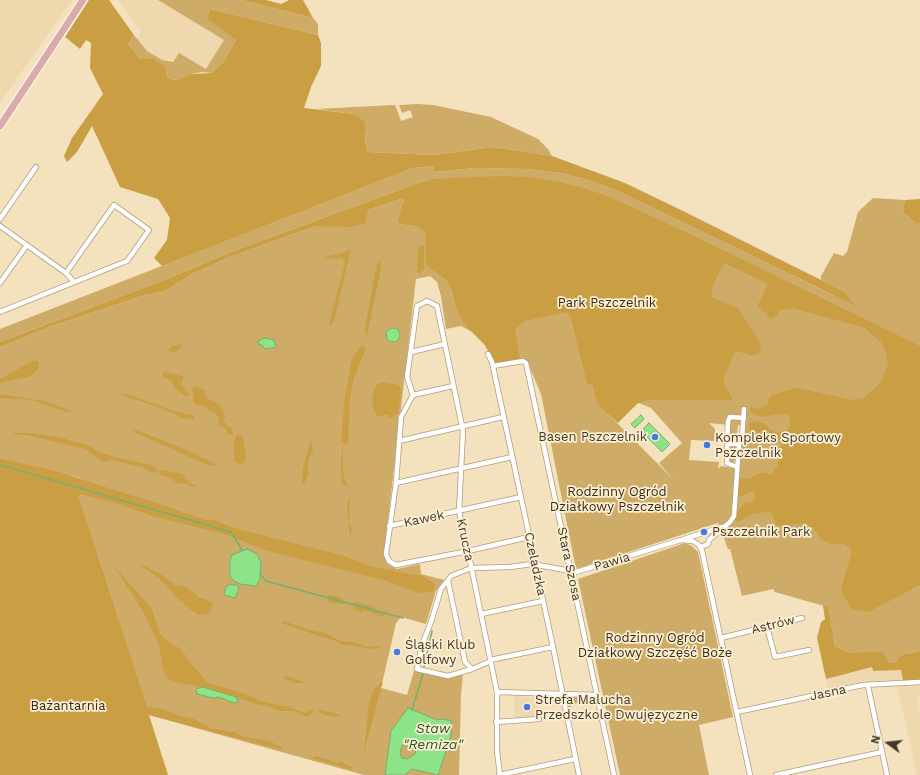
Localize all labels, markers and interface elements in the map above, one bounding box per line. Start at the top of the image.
park label: Park Pszczelnik [558,295,656,311]
place label: Basen Pszczelnik [538,429,647,445]
place label: Kompleks Sportowy Pszczelnik [715,430,841,461]
marker: Basen Pszczelnik [650,432,660,442]
marker: Kompleks Sportowy Pszczelnik [702,440,712,450]
park label: Rodzinny Ogród Działkowy Pszczelnik [550,484,684,515]
street label: Kawek [402,507,446,531]
street label: Krucza [453,517,477,563]
place label: Pszczelnik Park [712,524,810,540]
street label: Stara Szosa [554,526,584,602]
marker: Pszczelnik Park [699,527,709,537]
street label: Czeladzka [521,531,549,597]
street label: Pawia [592,549,632,575]
street label: Astrów [750,612,796,638]
park label: Rodzinny Ogród Działkowy Szczęść Boże [578,630,732,661]
place label: Śląski Klub Golfowy [405,637,475,668]
marker: Śląski Klub Golfowy [392,647,402,657]
street label: Jasna [808,682,848,704]
place label: Strefa Malucha Przedszkole Dwujęzyczne [535,692,698,723]
park label: Bażantarnia [30,698,106,714]
marker: Strefa Malucha Przedszkole Dwujęzyczne [522,702,532,712]
water label: Staw "Remiza" [403,721,463,754]
north arrow [868,723,908,763]
text: N [869,734,883,745]

